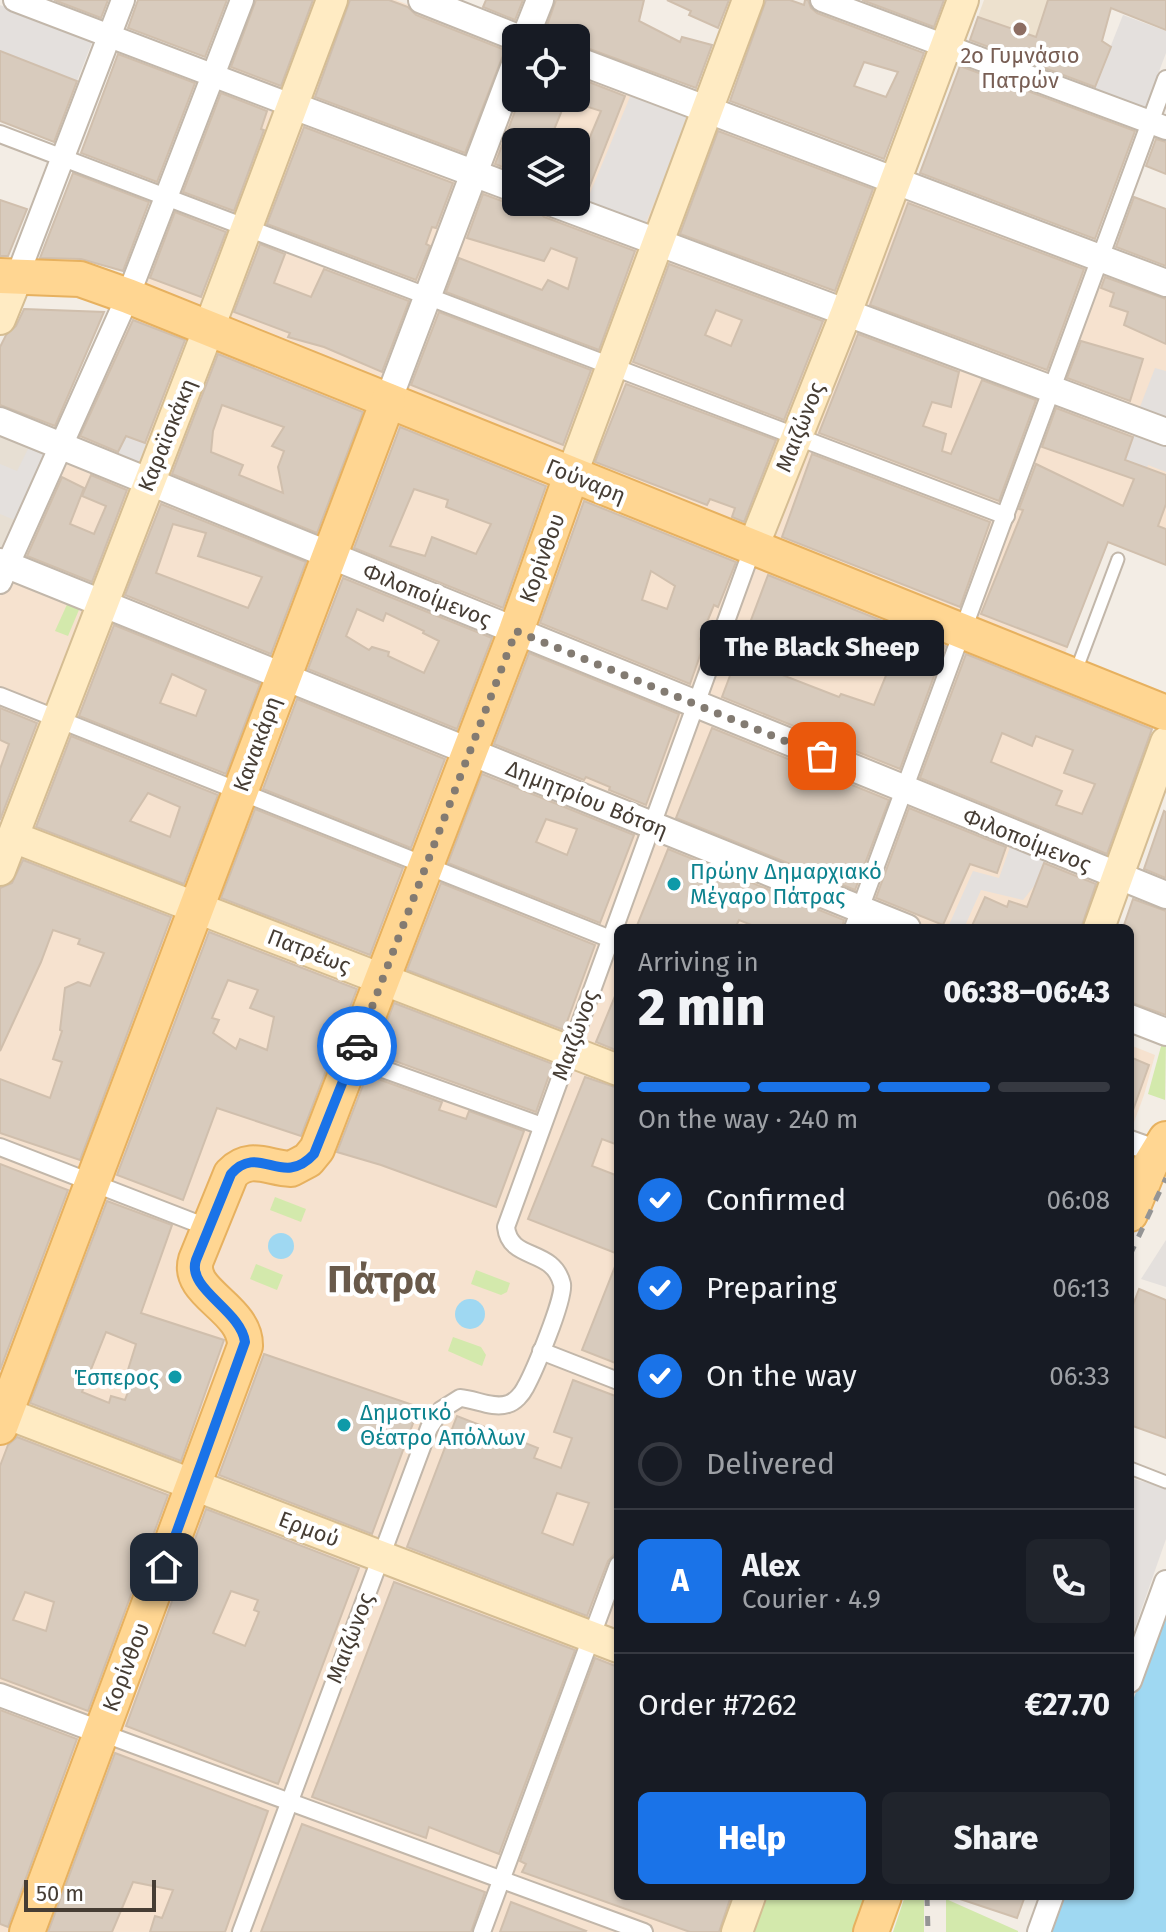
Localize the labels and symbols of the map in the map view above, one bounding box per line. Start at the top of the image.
marker: 2ο Γυμνάσιο Πατρών [1011,20,1029,38]
place label: 2ο Γυμνάσιο Πατρών [960,42,1080,94]
street label: Καραϊσκάκη [132,374,202,496]
street label: Μαιζώνος [770,378,830,476]
street label: Γούναρη [542,453,630,509]
street label: Κορίνθου [513,510,571,606]
street label: Φιλοποίμενος [359,557,495,633]
callout: The Black Sheep [700,620,944,676]
street label: Κανακάρη [227,693,287,795]
pin [788,722,856,790]
street label: Δημητρίου Βότση [502,754,672,844]
street label: Φιλοποίμενος [959,802,1095,878]
place label: Πρώην Δημαρχιακό Μέγαρο Πάτρας [690,858,882,910]
marker: Πρώην Δημαρχιακό Μέγαρο Πάτρας [665,875,683,893]
street label: Πατρέως [264,923,354,979]
street label: Μαιζώνος [546,986,604,1084]
courier [317,1006,397,1086]
district label: Πάτρα [327,1257,437,1303]
place label: Έσπερος [74,1364,159,1391]
marker: Έσπερος [166,1368,184,1386]
place label: Δημοτικό Θέατρο Απόλλων [360,1399,526,1451]
marker: Δημοτικό Θέατρο Απόλλων [335,1416,353,1434]
street label: Ερμού [275,1505,343,1553]
pin [130,1533,198,1601]
street label: Μαιζώνος [320,1589,380,1687]
street label: Κορίνθου [97,1619,155,1715]
scale bar [24,1876,156,1912]

